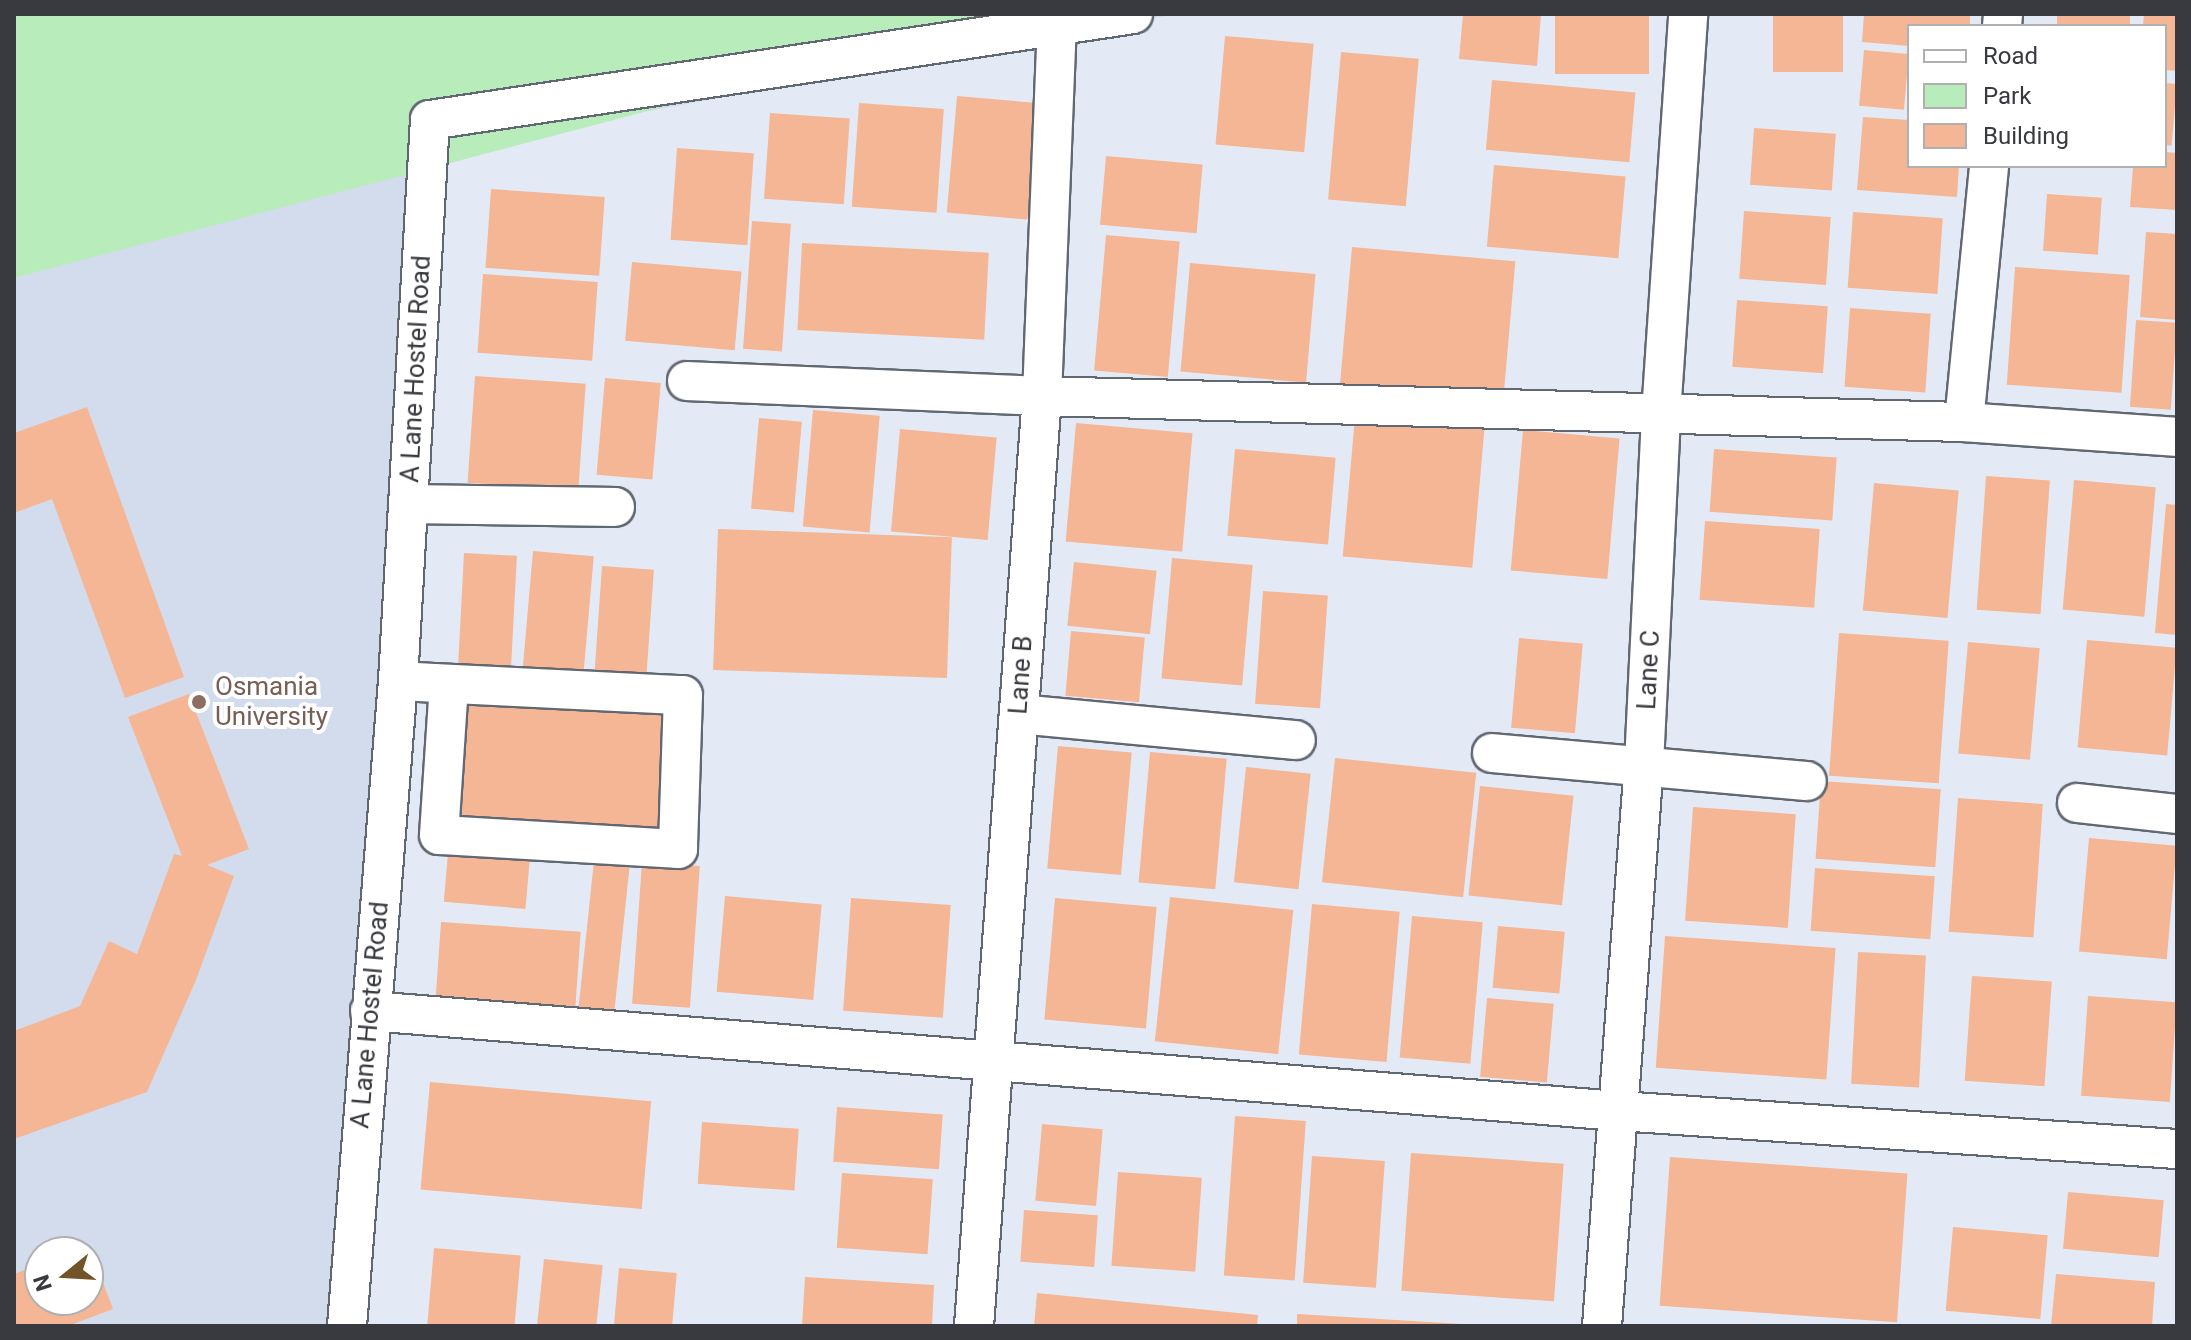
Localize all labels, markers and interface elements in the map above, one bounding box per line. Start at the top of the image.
legend [1907,24,2167,168]
text: Road [1983,42,2038,70]
text: Park [1983,82,2031,110]
text: Building [1983,122,2069,150]
street label: A Lane Hostel Road [394,255,438,483]
street label: Lane C [1631,629,1667,711]
street label: Lane B [1003,635,1039,715]
place label: Osmania University [215,671,328,732]
marker: Osmania University [190,693,208,711]
street label: A Lane Hostel Road [345,900,395,1130]
north arrow [24,1236,104,1316]
text: N [28,1272,57,1294]

